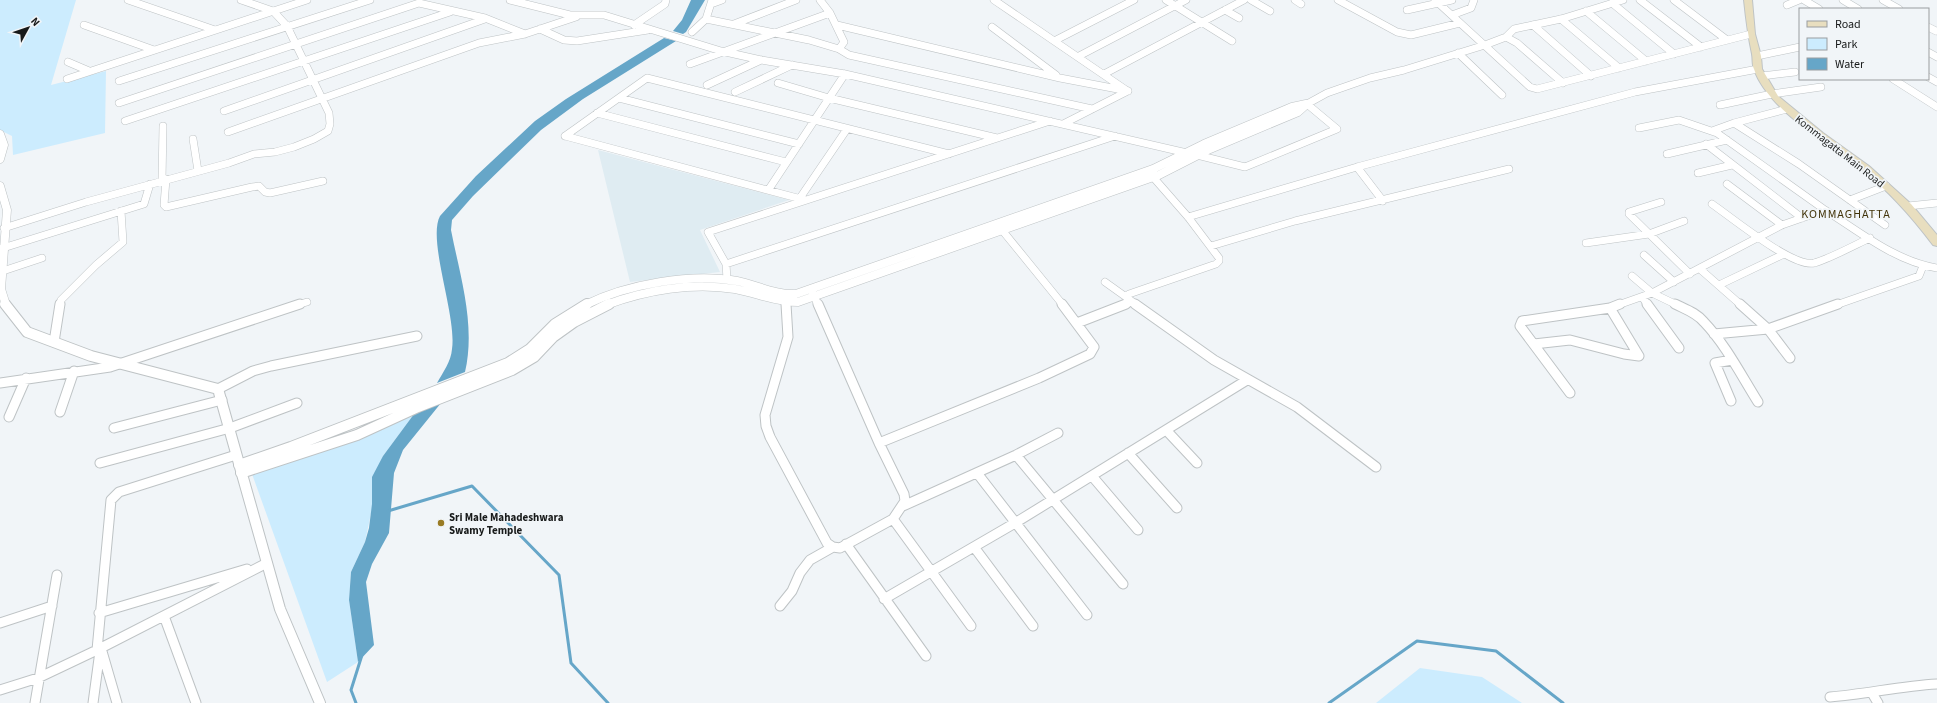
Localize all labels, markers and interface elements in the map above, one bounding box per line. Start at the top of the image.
north arrow [8,8,48,48]
legend [1799,8,1929,80]
text: N [27,14,43,30]
text: Road [1835,16,1861,33]
text: Park [1835,36,1857,53]
text: Water [1835,56,1865,73]
street label: Kommagatta Main Road [1792,112,1887,191]
district label: KOMMAGHATTA [1801,206,1891,223]
place label: Sri Male Mahadeshwara Swamy Temple [449,510,564,538]
marker: Sri Male Mahadeshwara Swamy Temple [436,518,446,528]

